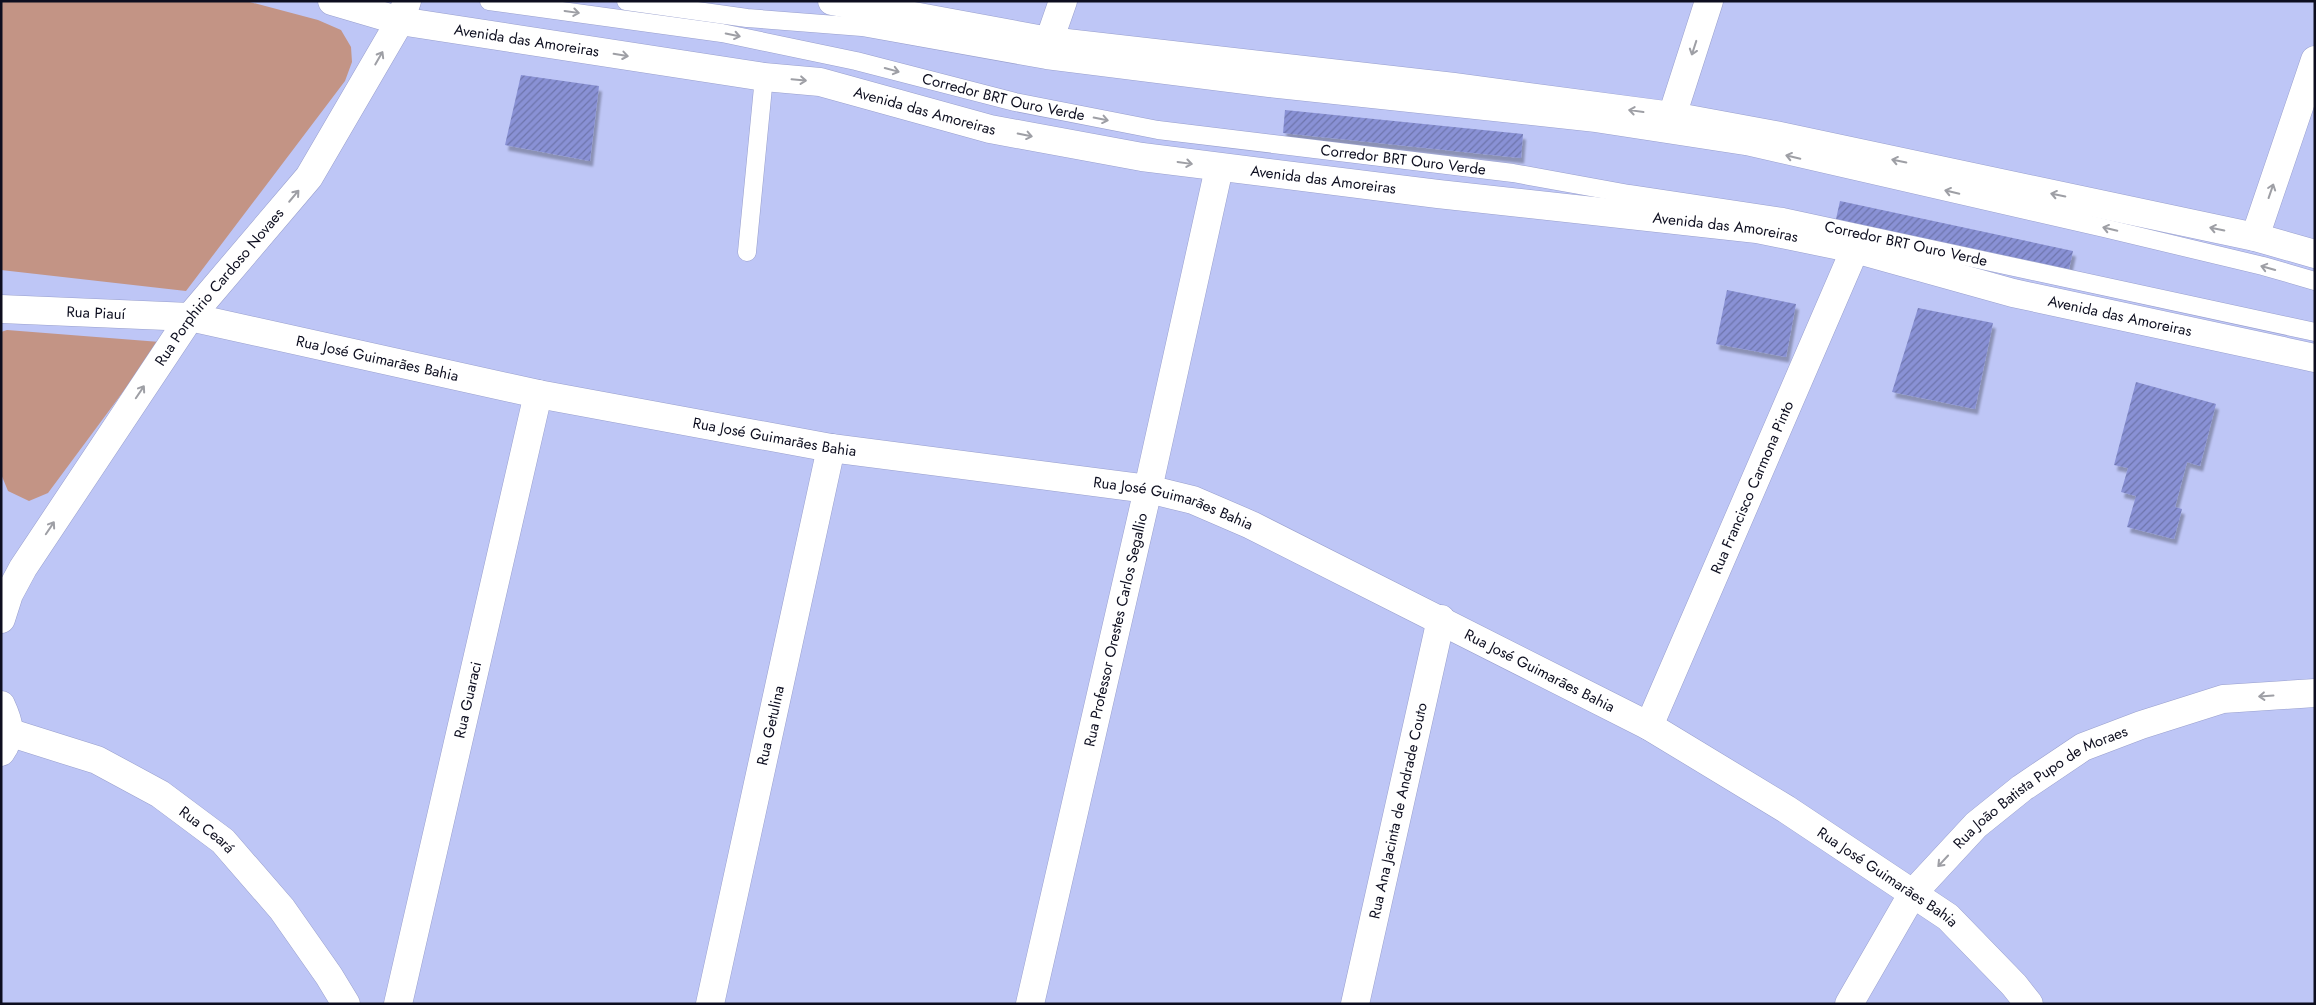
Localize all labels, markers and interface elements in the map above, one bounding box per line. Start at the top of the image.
one-way arrow [564,8,580,18]
street label: Avenida das Amoreiras [453,18,601,62]
one-way arrow [724,31,740,40]
one-way arrow [1689,39,1699,55]
one-way arrow [374,51,384,65]
one-way arrow [613,51,629,61]
one-way arrow [883,66,899,75]
street label: Corredor BRT Ouro Verde [920,68,1087,126]
one-way arrow [791,75,807,85]
street label: Avenida das Amoreiras [851,81,997,141]
one-way arrow [1629,106,1645,116]
one-way arrow [1092,115,1108,124]
one-way arrow [1016,131,1032,141]
street label: Corredor BRT Ouro Verde [1319,139,1487,181]
one-way arrow [1786,152,1802,161]
one-way arrow [1891,156,1907,165]
one-way arrow [1177,158,1193,168]
street label: Avenida das Amoreiras [1249,160,1397,200]
one-way arrow [2267,183,2276,199]
one-way arrow [1944,187,1960,196]
one-way arrow [288,189,299,202]
one-way arrow [2050,190,2066,199]
street label: Rua Porphirio Cardoso Novaes [149,203,289,370]
street label: Avenida das Amoreiras [1652,207,1800,248]
street label: Corredor BRT Ouro Verde [1822,215,1990,272]
one-way arrow [2209,223,2225,233]
one-way arrow [2102,224,2118,233]
one-way arrow [2260,262,2276,272]
street label: Avenida das Amoreiras [2046,290,2194,342]
street label: Rua Piauí [66,301,127,325]
street label: Rua José Guimarães Bahia [294,330,461,387]
one-way arrow [135,386,145,400]
street label: Rua Francisco Carmona Pinto [1705,397,1799,577]
street label: Rua José Guimarães Bahia [691,412,858,462]
street label: Rua José Guimarães Bahia [1092,471,1257,536]
street label: Rua Professor Orestes Carlos Segallio [1078,511,1153,749]
one-way arrow [45,521,55,535]
street label: Rua José Guimarães Bahia [1461,624,1619,718]
street label: Rua Guaraci [448,659,487,740]
street label: Rua Getulina [751,683,790,768]
one-way arrow [2258,692,2274,701]
street label: Rua Ana Jacinta de Andrade Couto [1363,700,1433,921]
street label: Rua João Batista Pupo de Moraes [1948,720,2131,854]
street label: Rua Ceará [174,801,240,858]
street label: Rua José Guimarães Bahia [1813,822,1963,932]
one-way arrow [1937,854,1949,867]

